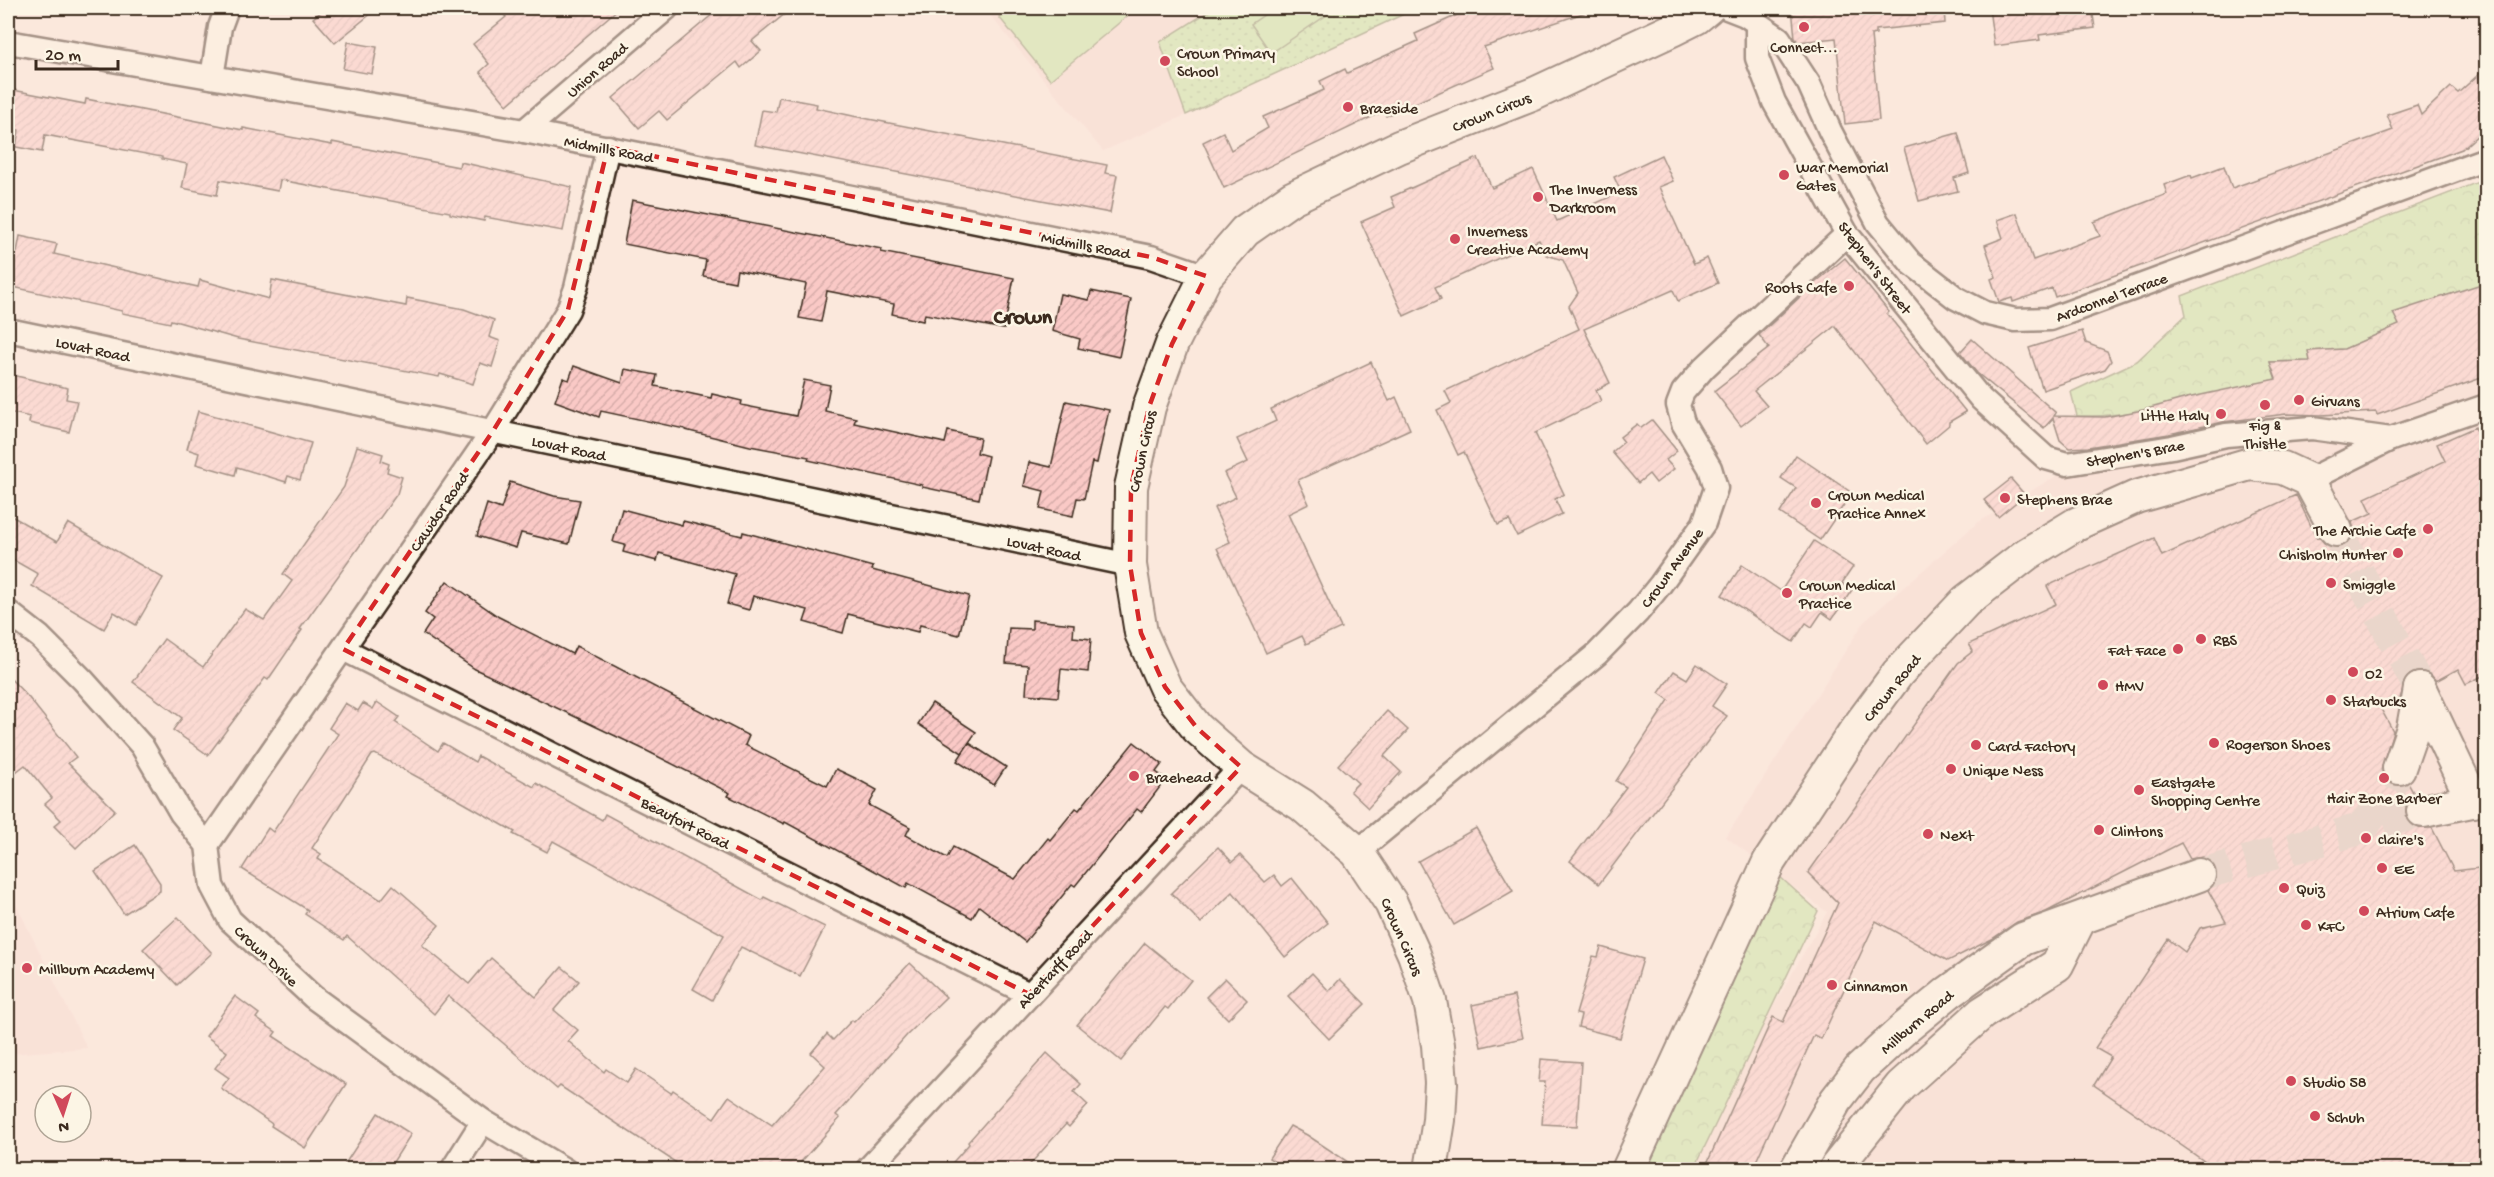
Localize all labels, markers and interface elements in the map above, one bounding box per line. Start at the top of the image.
marker: Connect... [1797,20,1811,34]
scale bar [36,33,118,71]
street label: Union Road [564,39,634,103]
place label: Connect... [1770,40,1838,59]
text: 20 m [45,46,81,67]
place label: Crown Primary School [1177,46,1275,83]
marker: Crown Primary School [1158,54,1172,68]
street label: Crown Circus [1450,89,1535,139]
marker: Braeside [1341,100,1355,114]
place label: Braeside [1359,101,1419,120]
street label: Midmills Road [562,133,656,170]
place label: War Memorial Gates [1796,160,1889,197]
marker: War Memorial Gates [1777,168,1791,182]
place label: The Inverness Darkroom [1549,182,1638,219]
marker: The Inverness Darkroom [1531,190,1545,204]
street label: Stephen's Street [1832,219,1915,320]
place label: Inverness Creative Academy [1467,224,1588,261]
street label: Midmills Road [1039,229,1133,266]
marker: Inverness Creative Academy [1448,232,1462,246]
street label: Ardconnel Terrace [2054,270,2171,328]
marker: Roots Cafe [1842,279,1856,293]
place label: Roots Cafe [1765,280,1838,299]
district label: Crown [993,306,1053,332]
street label: Lovat Road [53,334,133,369]
marker: Girvans [2292,393,2306,407]
place label: Girvans [2311,394,2361,413]
marker: Fig & Thistle [2258,398,2272,412]
marker: Little Italy [2214,407,2228,421]
street label: Crown Circus [1126,408,1163,494]
place label: Little Italy [2140,408,2209,427]
place label: Fig & Thistle [2243,418,2287,455]
street label: Lovat Road [529,433,609,468]
street label: Stephen's Brae [2085,437,2187,473]
street label: Cawdor Road [407,468,475,556]
place label: Crown Medical Practice Annex [1827,488,1926,525]
marker: Stephens Brae [1998,491,2012,505]
place label: Stephens Brae [2017,492,2113,511]
marker: Crown Medical Practice Annex [1809,496,1823,510]
marker: The Archie Cafe [2421,522,2435,536]
place label: The Archie Cafe [2313,523,2417,542]
street label: Crown Avenue [1638,525,1710,613]
street label: Lovat Road [1004,533,1084,568]
marker: Chisholm Hunter [2391,546,2405,560]
place label: Chisholm Hunter [2279,547,2387,566]
marker: Smiggle [2324,576,2338,590]
place label: Smiggle [2343,577,2396,596]
place label: Crown Medical Practice [1798,578,1895,615]
marker: Crown Medical Practice [1780,586,1794,600]
marker: RBS [2194,632,2208,646]
place label: RBS [2213,633,2238,652]
marker: Fat Face [2171,642,2185,656]
place label: Fat Face [2107,643,2167,662]
street label: Crown Road [1861,650,1928,727]
marker: O2 [2346,665,2360,679]
place label: O2 [2365,666,2383,685]
marker: HMV [2096,678,2110,692]
place label: HMV [2115,679,2144,698]
marker: Starbucks [2324,693,2338,707]
place label: Starbucks [2343,694,2407,713]
marker: Rogerson Shoes [2207,736,2221,750]
place label: Rogerson Shoes [2226,737,2331,756]
marker: Card Factory [1969,738,1983,752]
place label: Card Factory [1988,739,2075,758]
marker: Unique Ness [1944,762,1958,776]
place label: Unique Ness [1963,763,2044,782]
marker: Braehead [1127,769,1141,783]
place label: Braehead [1145,770,1214,789]
marker: Hair Zone Barber [2377,771,2391,785]
place label: Eastgate Shopping Centre [2151,775,2261,812]
marker: Eastgate Shopping Centre [2132,783,2146,797]
place label: Hair Zone Barber [2327,791,2443,810]
street label: Beaufort Road [636,794,733,856]
marker: Clintons [2092,823,2106,837]
place label: Clintons [2111,824,2164,843]
marker: Next [1921,827,1935,841]
place label: Next [1940,828,1975,847]
marker: claire's [2359,831,2373,845]
place label: claire's [2378,832,2424,851]
marker: EE [2375,861,2389,875]
place label: EE [2394,862,2415,881]
marker: Quiz [2277,881,2291,895]
place label: Quiz [2296,882,2326,901]
street label: Crown Circus [1374,896,1426,980]
marker: Atrium Cafe [2357,904,2371,918]
place label: Atrium Cafe [2376,905,2455,924]
marker: KFC [2299,918,2313,932]
place label: KFC [2318,919,2345,938]
street label: Crown Drive [228,923,301,993]
street label: Abertarff Road [1015,926,1099,1014]
marker: Millburn Academy [20,961,34,975]
place label: Millburn Academy [39,962,154,981]
marker: Cinnamon [1825,978,1839,992]
place label: Cinnamon [1844,979,1908,998]
street label: Millburn Road [1878,987,1960,1060]
marker: Studio 58 [2284,1074,2298,1088]
place label: Studio 58 [2303,1075,2367,1094]
north arrow [33,1084,93,1144]
marker: Schuh [2308,1109,2322,1123]
place label: Schuh [2327,1110,2365,1129]
text: N [57,1116,69,1135]

